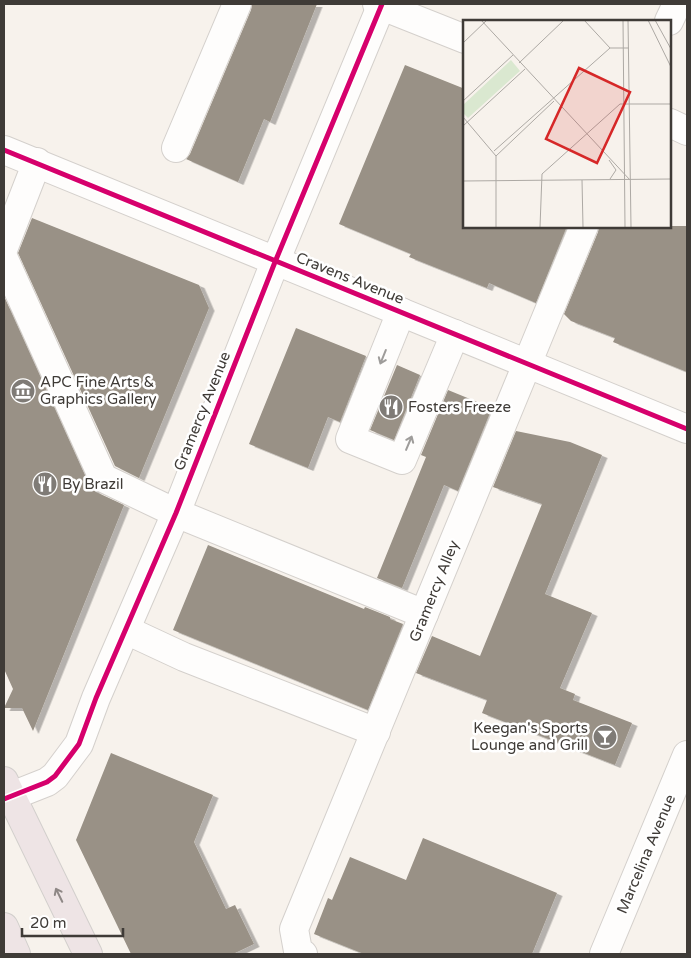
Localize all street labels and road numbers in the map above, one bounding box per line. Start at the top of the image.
street label: Cravens Avenue [293,248,407,308]
street label: Gramercy Avenue [170,349,234,473]
street label: Gramercy Alley [405,537,463,645]
street label: Marcelina Avenue [613,792,679,916]

